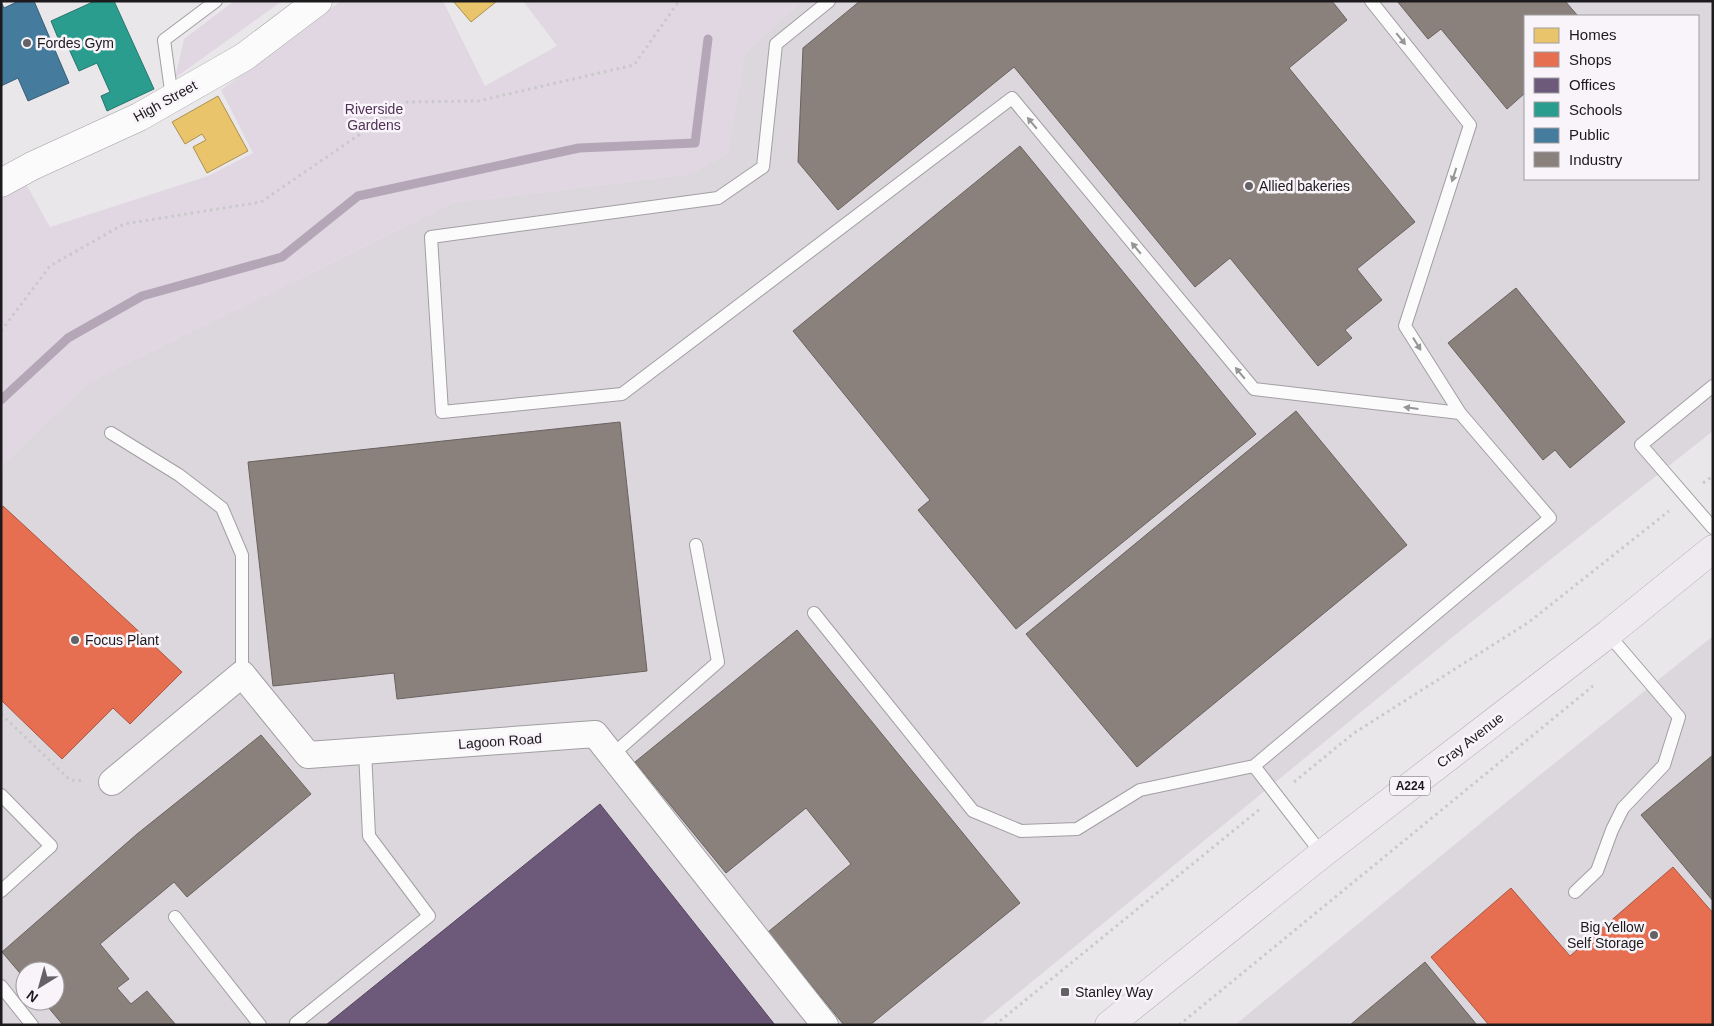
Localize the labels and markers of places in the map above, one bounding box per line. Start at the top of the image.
place label: Fordes Gym [37,35,114,51]
marker: Fordes Gym [21,37,33,49]
place label: Allied bakeries [1259,178,1350,194]
marker: Allied bakeries [1243,180,1255,192]
place label: Focus Plant [85,632,159,648]
marker: Focus Plant [69,634,81,646]
place label: Big Yellow Self Storage [1567,919,1645,951]
marker: Big Yellow Self Storage [1648,929,1660,941]
place label: Stanley Way [1075,984,1153,1000]
marker: Stanley Way [1059,986,1071,998]

